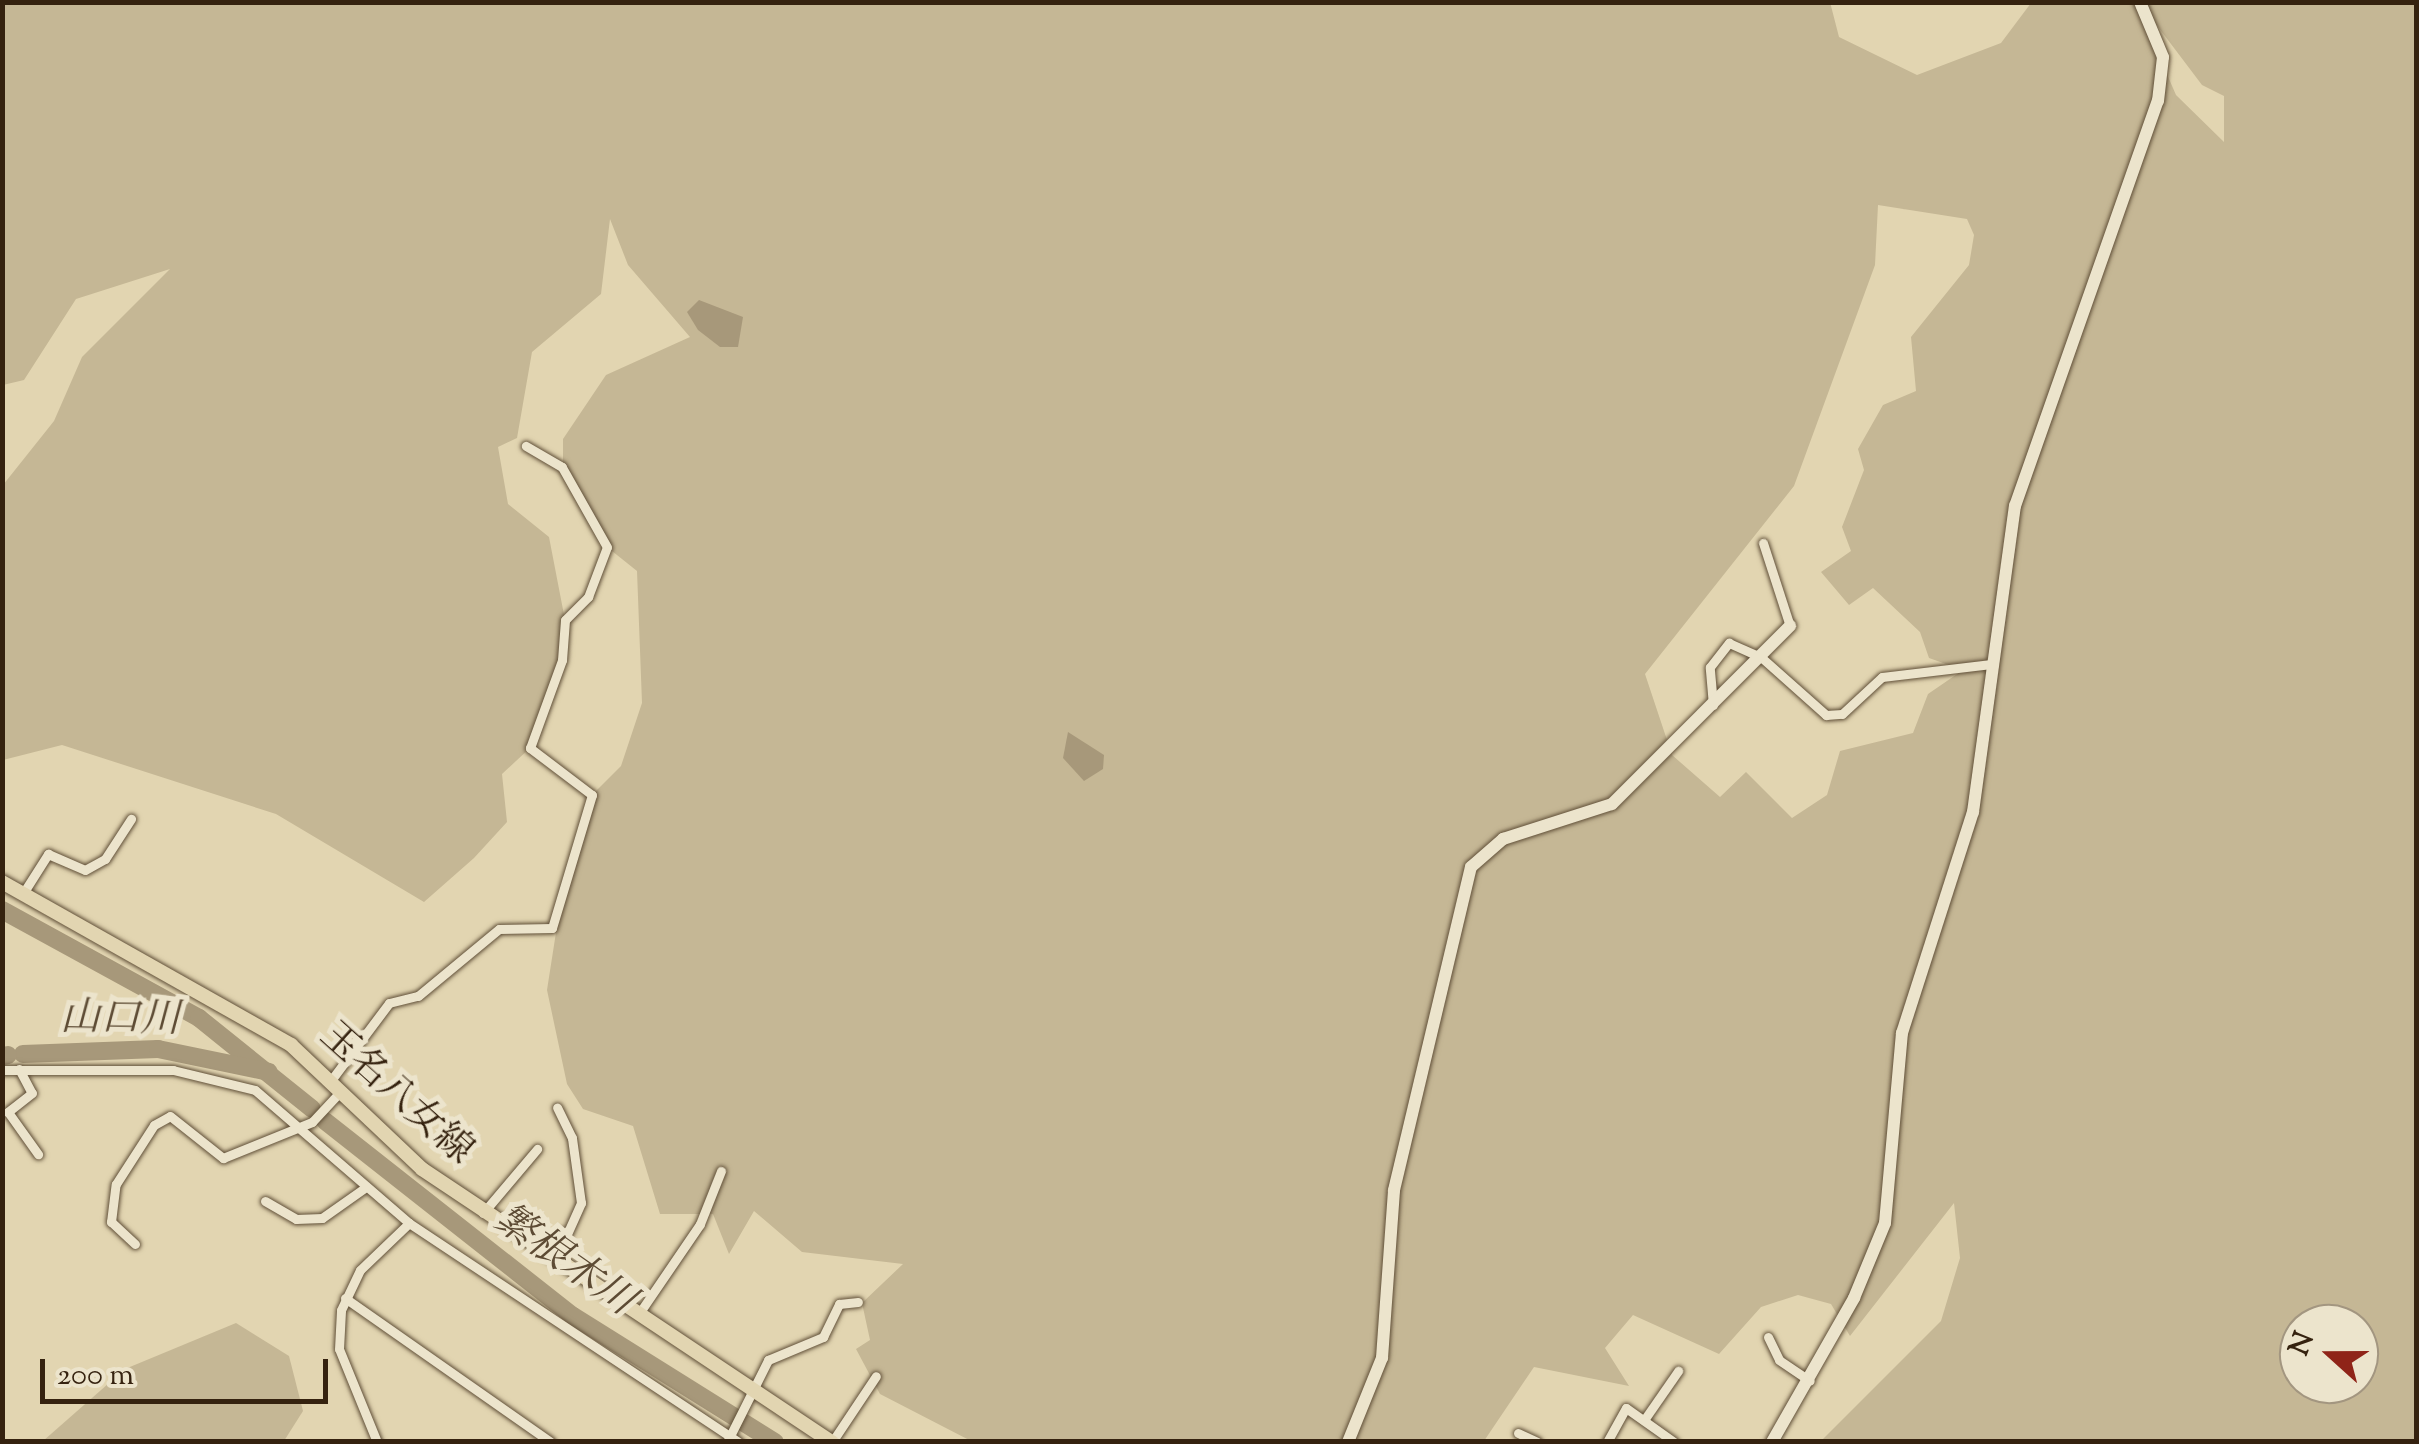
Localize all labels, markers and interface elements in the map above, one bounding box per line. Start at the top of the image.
water label: 山口川 [60,996,180,1046]
street label: 玉名八女線 [309,1014,481,1176]
water label: 繁根木川 [484,1196,642,1328]
north arrow [2279,1304,2379,1404]
text: N [2280,1326,2326,1362]
scale bar [45,1339,332,1401]
text: 200 m [57,1355,134,1398]

